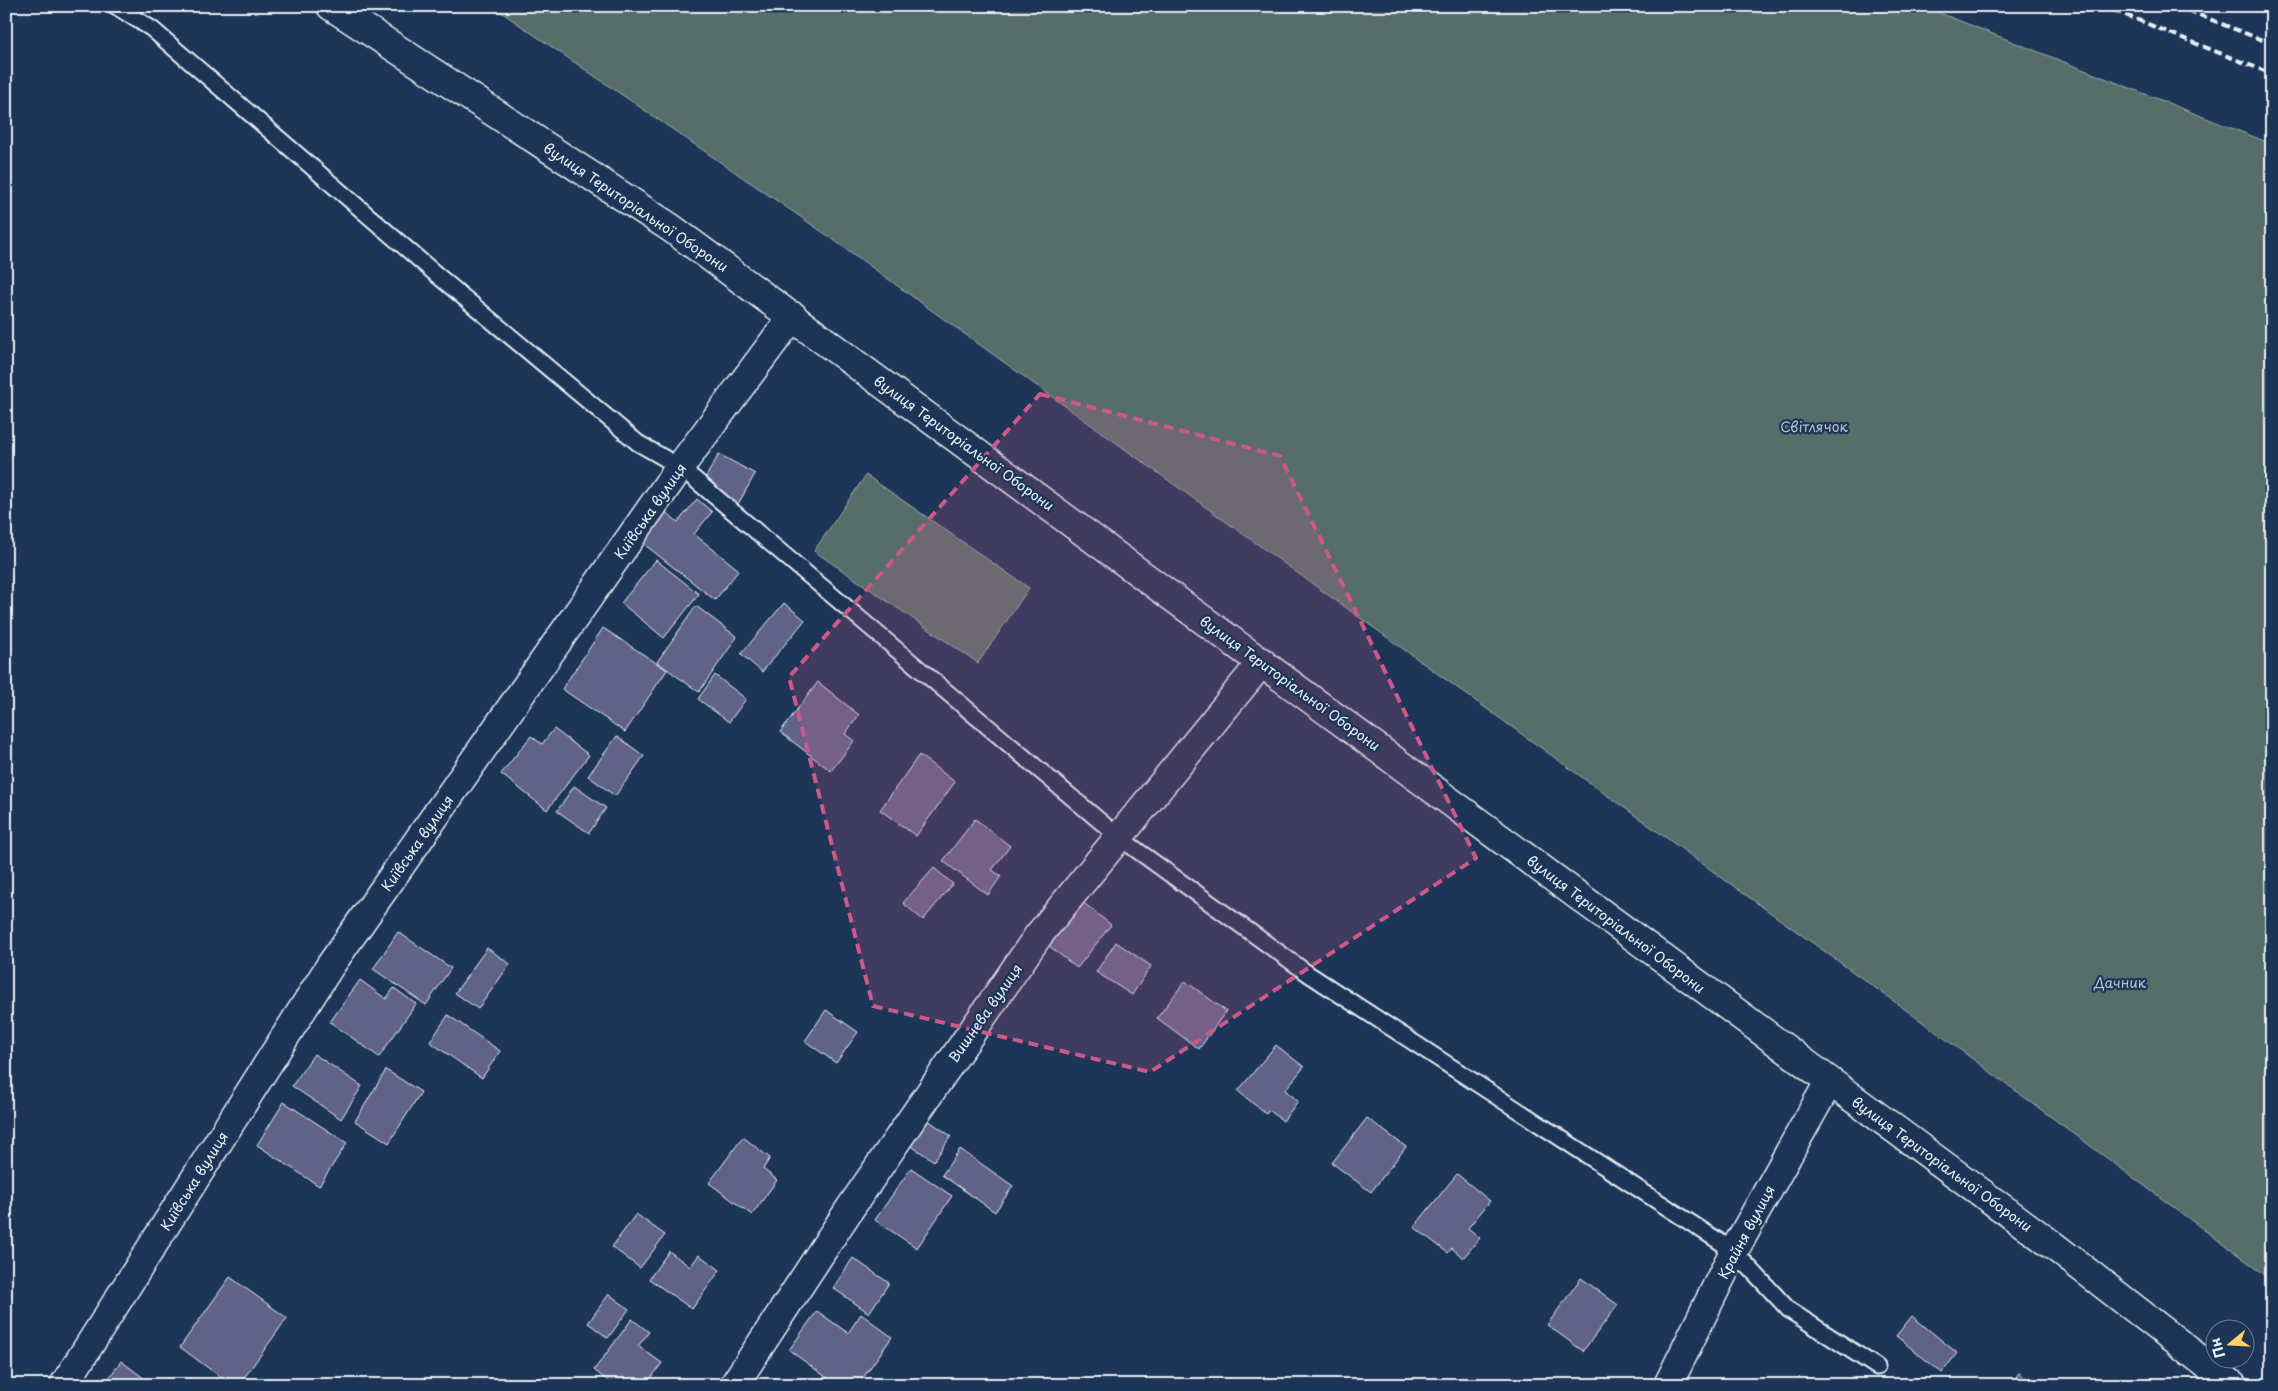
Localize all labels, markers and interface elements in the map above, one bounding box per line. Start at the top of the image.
street label: вулиця Територіальної Оборони [540,137,732,277]
street label: вулиця Територіальної Оборони [869,370,1059,516]
park label: Світлячок [1780,416,1849,437]
street label: Київська вулиця [609,459,691,563]
street label: вулиця Територіальної Оборони [1195,610,1385,756]
street label: Київська вулиця [376,791,458,895]
street label: вулиця Територіальної Оборони [1522,850,1710,998]
street label: Вишнева вулиця [943,959,1027,1067]
park label: Дачник [2093,972,2147,993]
street label: вулиця Територіальної Оборони [1847,1091,2037,1237]
street label: Київська вулиця [155,1127,233,1235]
street label: Крайня вулиця [1712,1181,1780,1283]
north arrow [2206,1318,2256,1368]
text: Пн [2204,1335,2230,1361]

